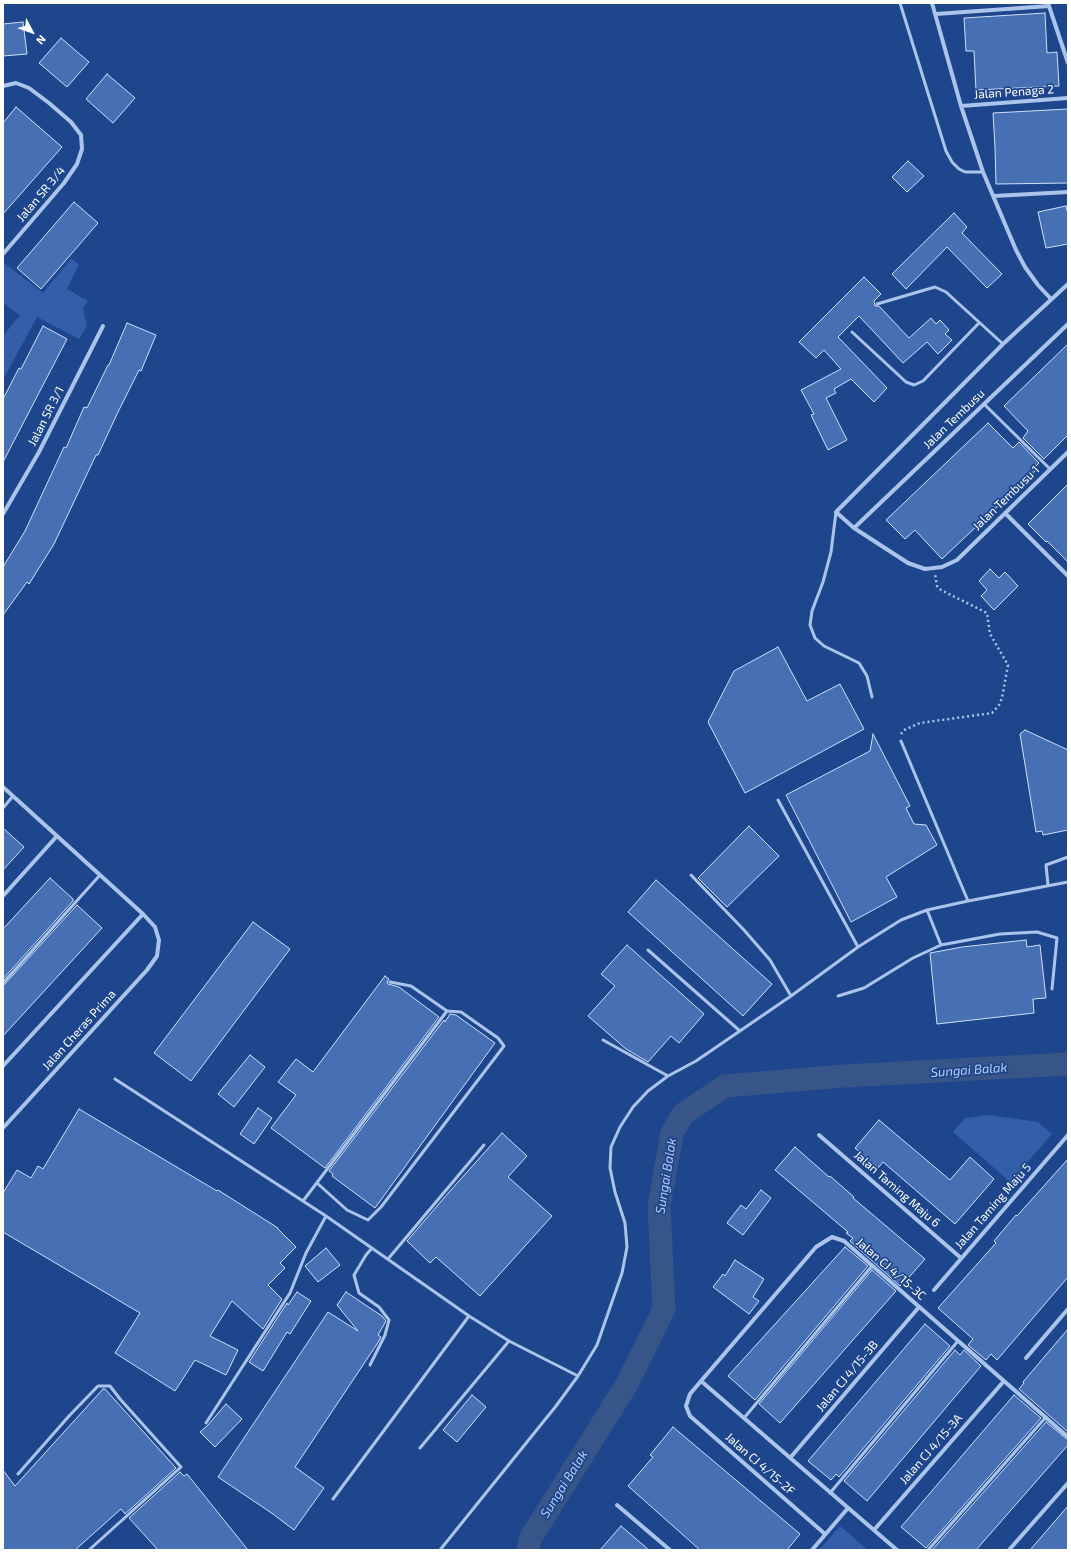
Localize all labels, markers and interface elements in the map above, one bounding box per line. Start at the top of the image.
north arrow [12,12,52,52]
text: N [34,33,49,47]
street label: Jalan Penaga 2 [974,82,1054,102]
street label: Jalan SR 3/4 [14,163,68,225]
street label: Jalan SR 3/1 [25,384,67,448]
street label: Jalan Tembusu [920,386,988,452]
street label: Jalan Tembusu 1 [970,463,1042,533]
street label: Jalan Cheras Prima [39,987,119,1073]
water label: Sungai Balak [930,1060,1008,1080]
water label: Sungai Balak [652,1137,680,1215]
street label: Jalan Taming Maju 6 [851,1148,943,1230]
street label: Jalan Taming Maju 5 [952,1160,1034,1252]
street label: Jalan CJ 4/15-3C [853,1235,929,1303]
street label: Jalan CJ 4/15-3B [813,1338,881,1414]
street label: Jalan CJ 4/15-3A [897,1411,965,1487]
street label: Jalan CJ 4/15-2F [722,1430,798,1498]
water label: Sungai Balak [537,1447,591,1521]

